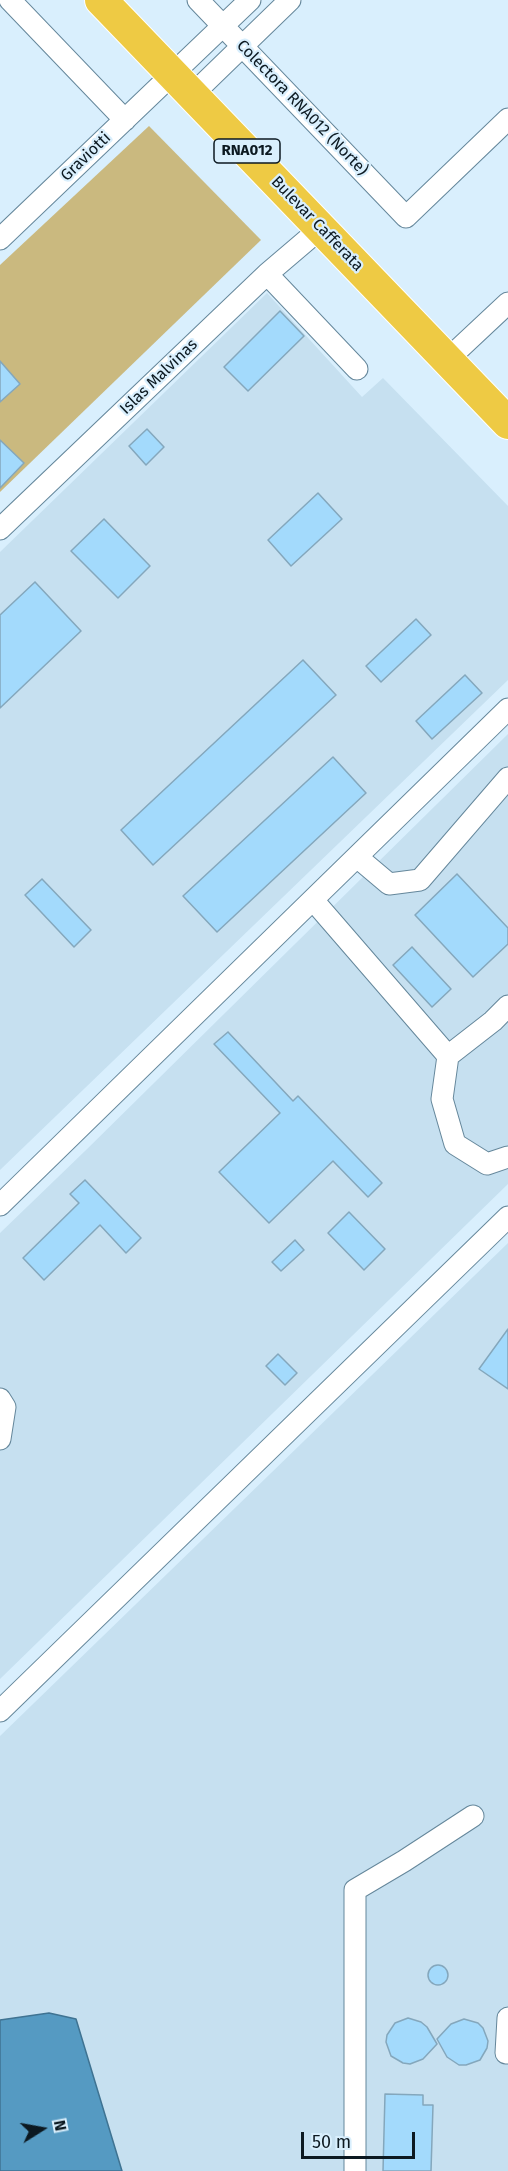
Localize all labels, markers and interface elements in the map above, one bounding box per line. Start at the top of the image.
street label: Colectora RNA012 (Norte) [232,36,372,180]
street label: Graviotti [57,129,115,185]
road number: RNA012 [214,139,280,163]
street label: Bulevar Cafferata [267,173,367,275]
street label: Islas Malvinas [116,335,202,419]
north arrow [12,2099,72,2159]
text: N [50,2118,70,2132]
scale bar [304,2120,418,2158]
text: 50 m [312,2131,351,2153]

